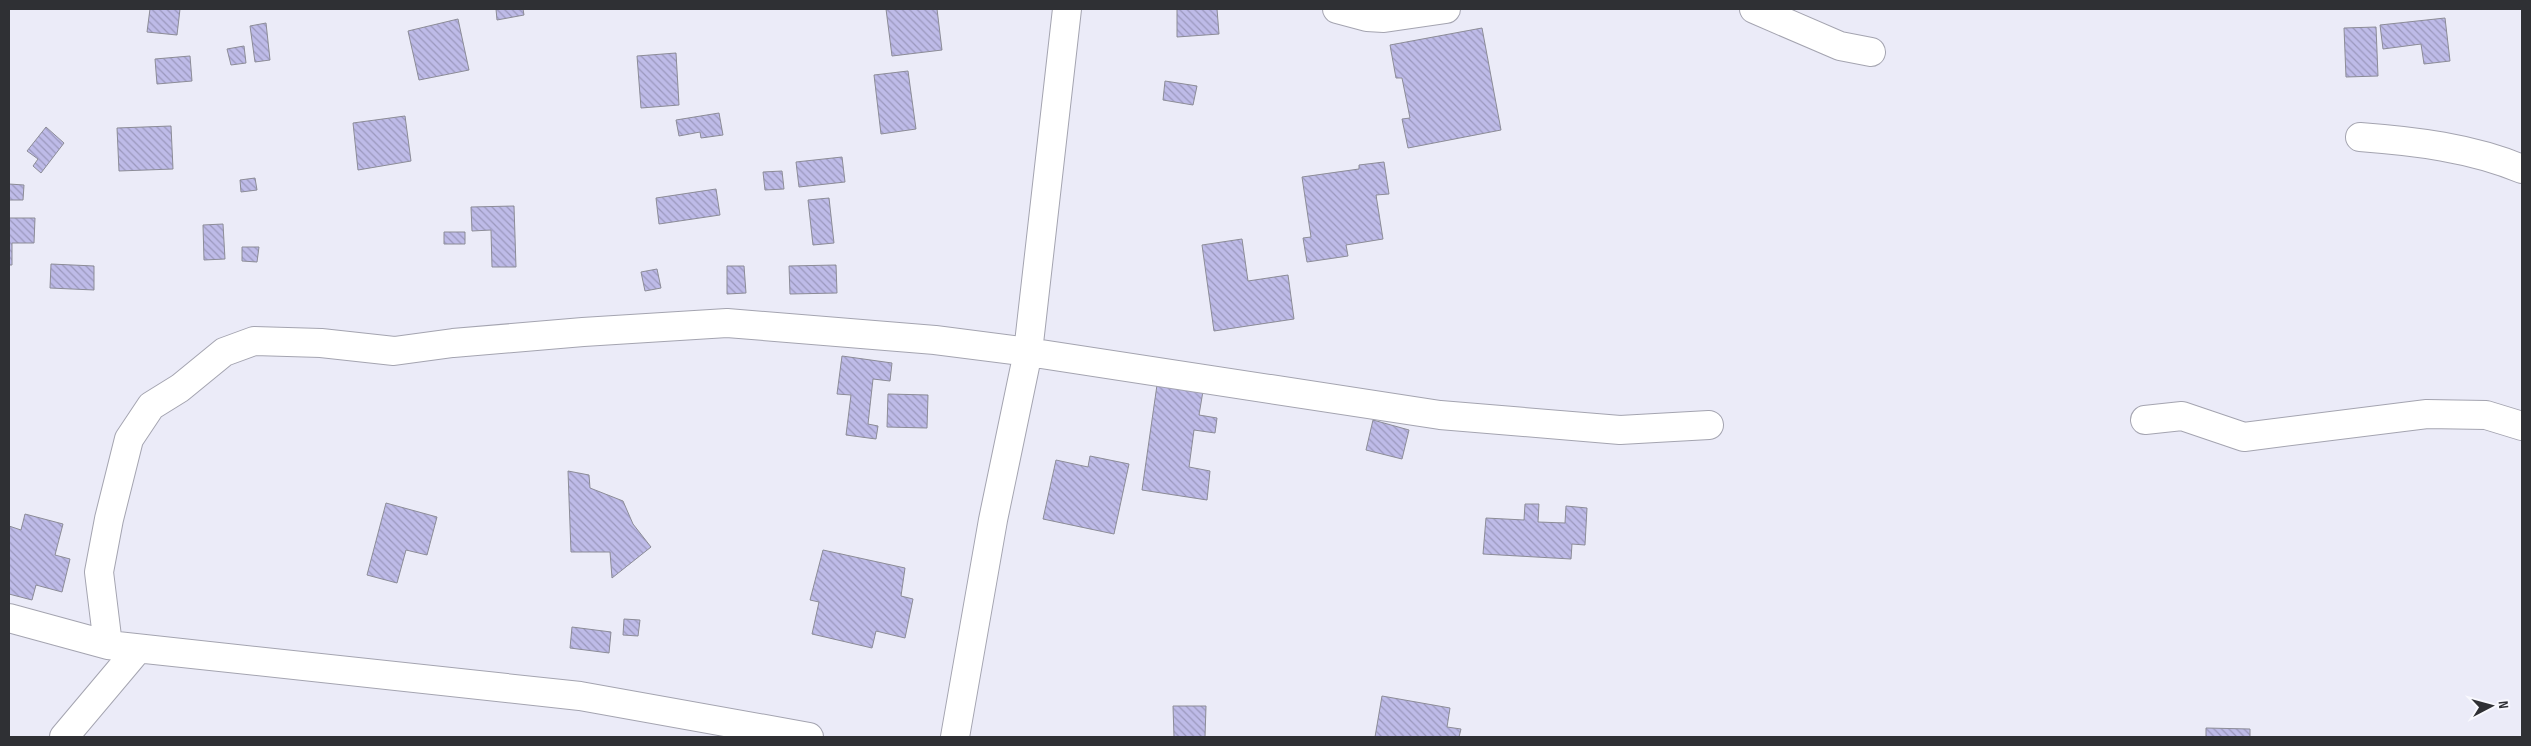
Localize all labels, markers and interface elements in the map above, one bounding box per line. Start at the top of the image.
north arrow [2466,681,2516,731]
text: N [2495,700,2512,709]

